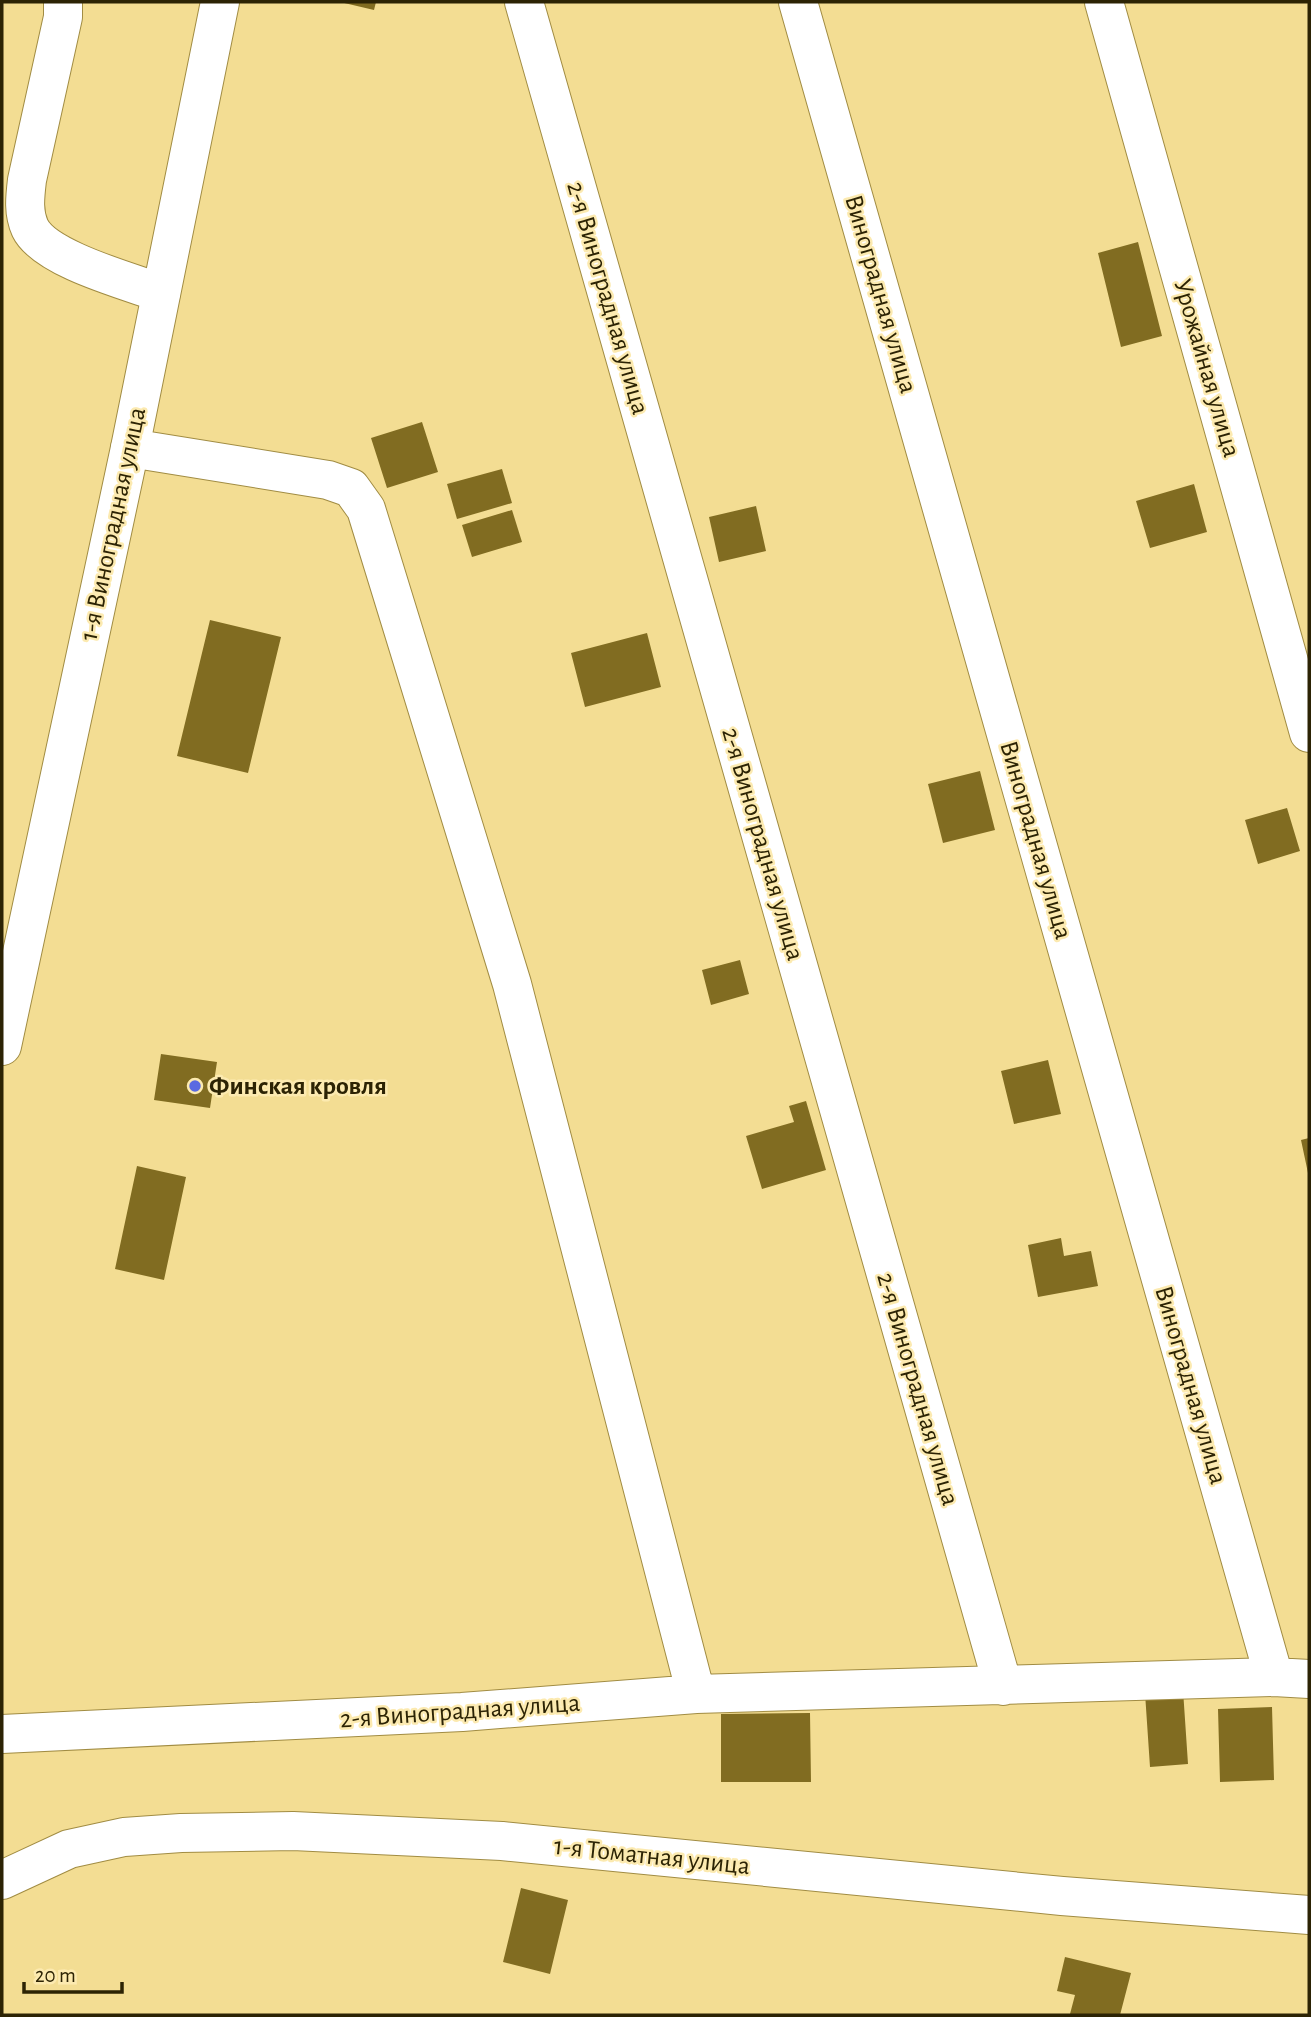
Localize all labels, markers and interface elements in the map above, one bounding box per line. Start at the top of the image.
street label: 2-я Виноградная улица [562,179,654,417]
street label: Виноградная улица [840,192,922,396]
street label: Урожайная улица [1169,276,1245,460]
street label: 1-я Виноградная улица [76,405,150,643]
street label: 2-я Виноградная улица [717,725,809,963]
street label: Виноградная улица [995,738,1077,942]
place label: Финская кровля [209,1073,387,1099]
marker: Финская кровля [187,1078,203,1094]
street label: 2-я Виноградная улица [872,1270,964,1508]
street label: Виноградная улица [1150,1283,1232,1487]
street label: 2-я Виноградная улица [339,1690,581,1732]
street label: 1-я Томатная улица [553,1833,751,1879]
scale bar [24,1951,122,1995]
text: 20 m [35,1965,76,1986]

